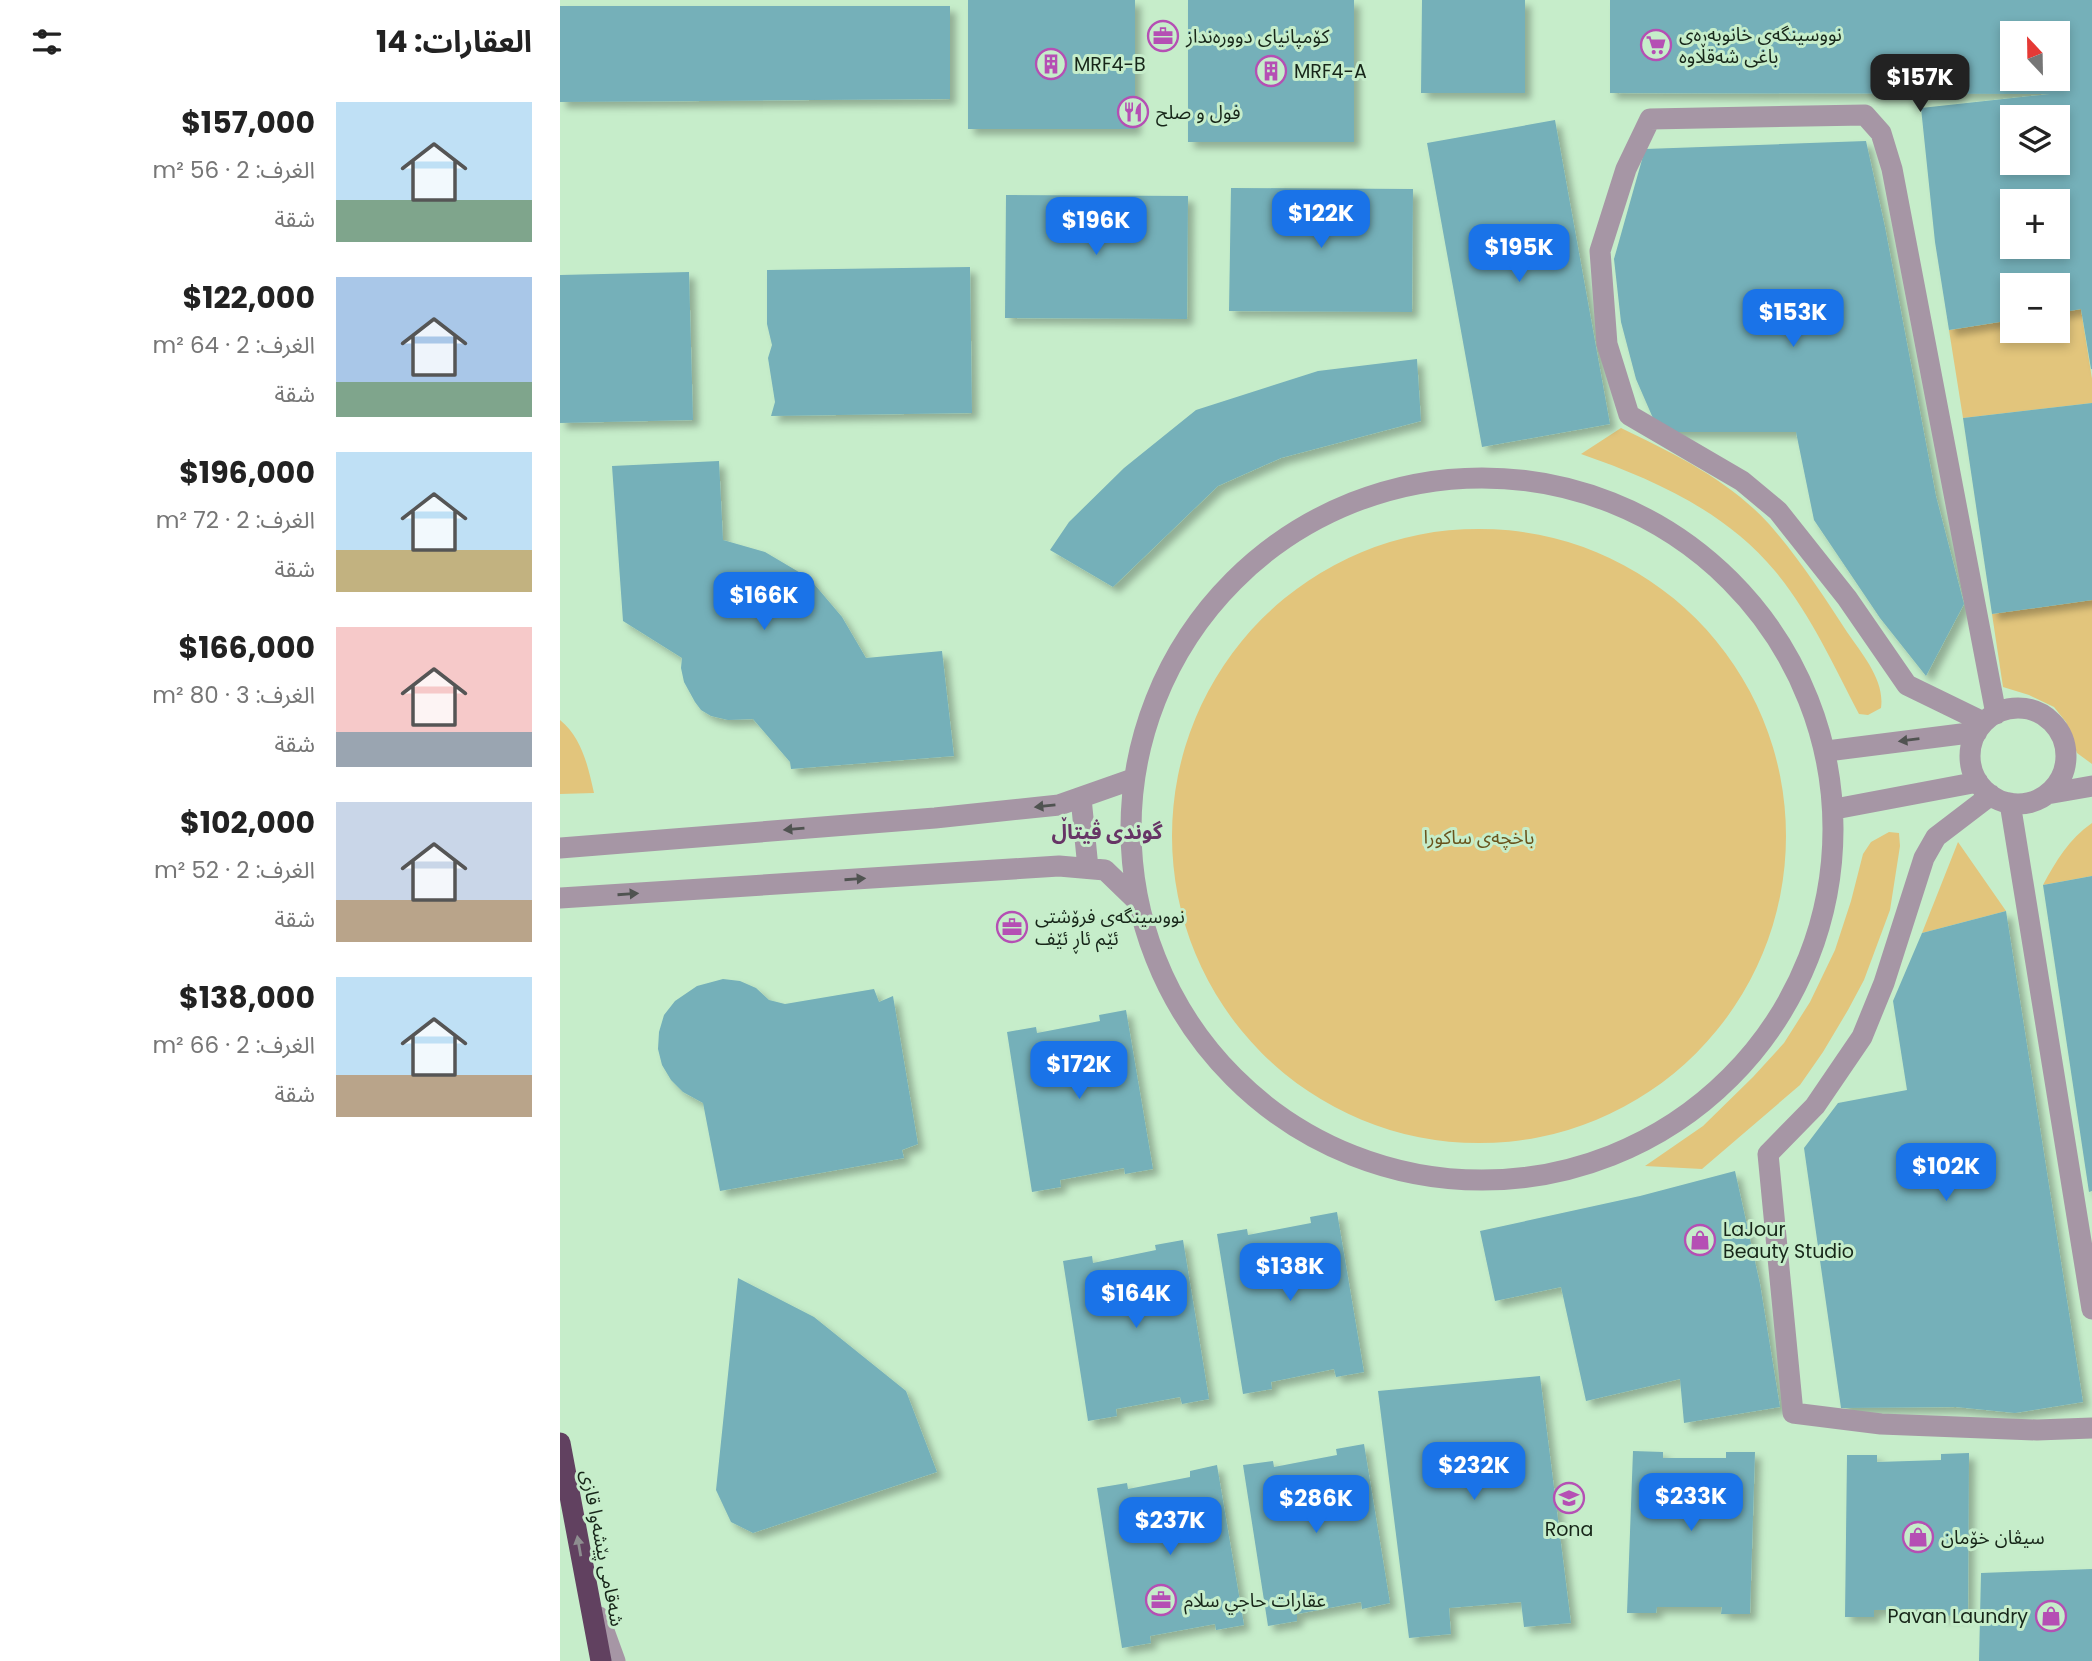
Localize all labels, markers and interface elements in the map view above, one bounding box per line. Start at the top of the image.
office icon: کۆمپانیای دوورەنداز [1146,19,1180,53]
text: العقارات: 14 [376,20,532,63]
place label: نووسینگەی خانوبەرەی باغی شەقڵاوە [1679,21,1842,70]
north arrow [2000,21,2070,91]
map controls [2000,21,2070,343]
icon: filters [28,23,66,61]
place label: کۆمپانیای دوورەنداز [1185,23,1330,50]
supermarket icon: نووسینگەی خانوبەرەی باغی شەقڵاوە [1639,28,1673,62]
building icon: MRF4-B [1034,47,1068,81]
place label: MRF4-B [1074,51,1146,78]
building icon: MRF4-A [1254,54,1288,88]
pin: $157K [1871,54,1969,114]
place label: MRF4-A [1294,58,1367,85]
text: $157K [1886,61,1954,93]
restaurant icon: فول و صلح [1116,95,1150,129]
place label: فول و صلح [1156,99,1241,127]
text: $157,000 [181,101,315,144]
button: layers [2000,105,2070,175]
icon: home [392,130,476,214]
text: الغرف: 2 · 56 m² [153,154,315,186]
button: + [2000,189,2070,259]
pin: $122K [1272,190,1370,250]
text: $122K [1288,197,1354,229]
pin: $196K [1047,198,1145,257]
text: شقة [274,203,315,235]
text: $196K [1062,204,1130,236]
pin: $195K [1470,224,1568,284]
text: $195K [1485,231,1553,263]
button: − [2000,273,2070,343]
text: $122,000 [182,276,315,319]
pin: $153K [1744,290,1842,349]
text: $153K [1759,296,1827,328]
icon: home [392,305,476,389]
text: الغرف: 2 · 64 m² [153,329,315,361]
text: شقة [274,378,315,410]
text: $196,000 [179,451,315,494]
icon: home [392,480,476,564]
text: الغرف: 2 · 72 m² [156,504,315,536]
text: شقة [274,553,315,585]
pin: $166K [715,572,813,632]
text: $166K [729,579,799,611]
text: $166,000 [178,626,315,669]
icon: home [392,655,476,739]
text: الغرف: 3 · 80 m² [152,679,315,711]
text: شقة [274,728,315,760]
one-way arrow [1898,735,1920,746]
text: $102,000 [180,801,315,844]
one-way arrow [1033,801,1055,812]
district label: گوندی ڤیتاڵ [1052,816,1163,846]
one-way arrow [782,824,804,835]
park label: باخچەی ساکورا [1424,824,1534,851]
icon: home [392,830,476,914]
text: الغرف: 2 · 52 m² [154,854,315,886]
one-way arrow [844,874,866,885]
one-way arrow [617,888,639,899]
text: شقة [274,903,315,935]
place label: نووسینگەی فرۆشتی ئێم ئاڕ ئێف [1035,903,1185,954]
office icon: نووسینگەی فرۆشتی ئێم ئاڕ ئێف [995,910,1029,944]
text: $138,000 [179,976,315,1019]
icon: home [392,1005,476,1089]
text: الغرف: 2 · 66 m² [152,1029,315,1061]
pin: $172K [1030,1042,1128,1101]
text: $172K [1046,1048,1112,1080]
text: شقة [274,1078,315,1110]
pin: $102K [1897,1144,1995,1203]
text: $102K [1912,1150,1980,1182]
place label: LaJour Beauty Studio [1723,1216,1854,1265]
shop icon: LaJour Beauty Studio [1683,1223,1717,1257]
pin: $138K [1241,1244,1339,1303]
text: $138K [1256,1250,1324,1282]
pin: $164K [1087,1270,1185,1330]
text: $164K [1101,1277,1171,1309]
pin: $232K [1425,1442,1523,1502]
text: $232K [1438,1449,1510,1481]
street label: شەقامی پێشەوا قازی [574,1468,631,1629]
pin: $233K [1642,1474,1740,1533]
pin: $286K [1267,1476,1365,1535]
text: $233K [1655,1480,1727,1512]
school or university icon: Rona [1552,1481,1586,1515]
text: $286K [1279,1482,1353,1514]
pin: $237K [1121,1498,1219,1557]
text: $237K [1135,1504,1205,1536]
place label: Rona [1545,1516,1593,1543]
shop icon: سیڤان خۆمان [1901,1520,1935,1554]
place label: سیڤان خۆمان [1941,1524,2045,1551]
one-way arrow [573,1535,584,1557]
office icon: عقارات حاجي سلام [1144,1583,1178,1617]
place label: عقارات حاجي سلام [1184,1587,1326,1615]
shop icon: Pavan Laundry [2034,1599,2068,1633]
place label: Pavan Laundry [1887,1603,2028,1630]

